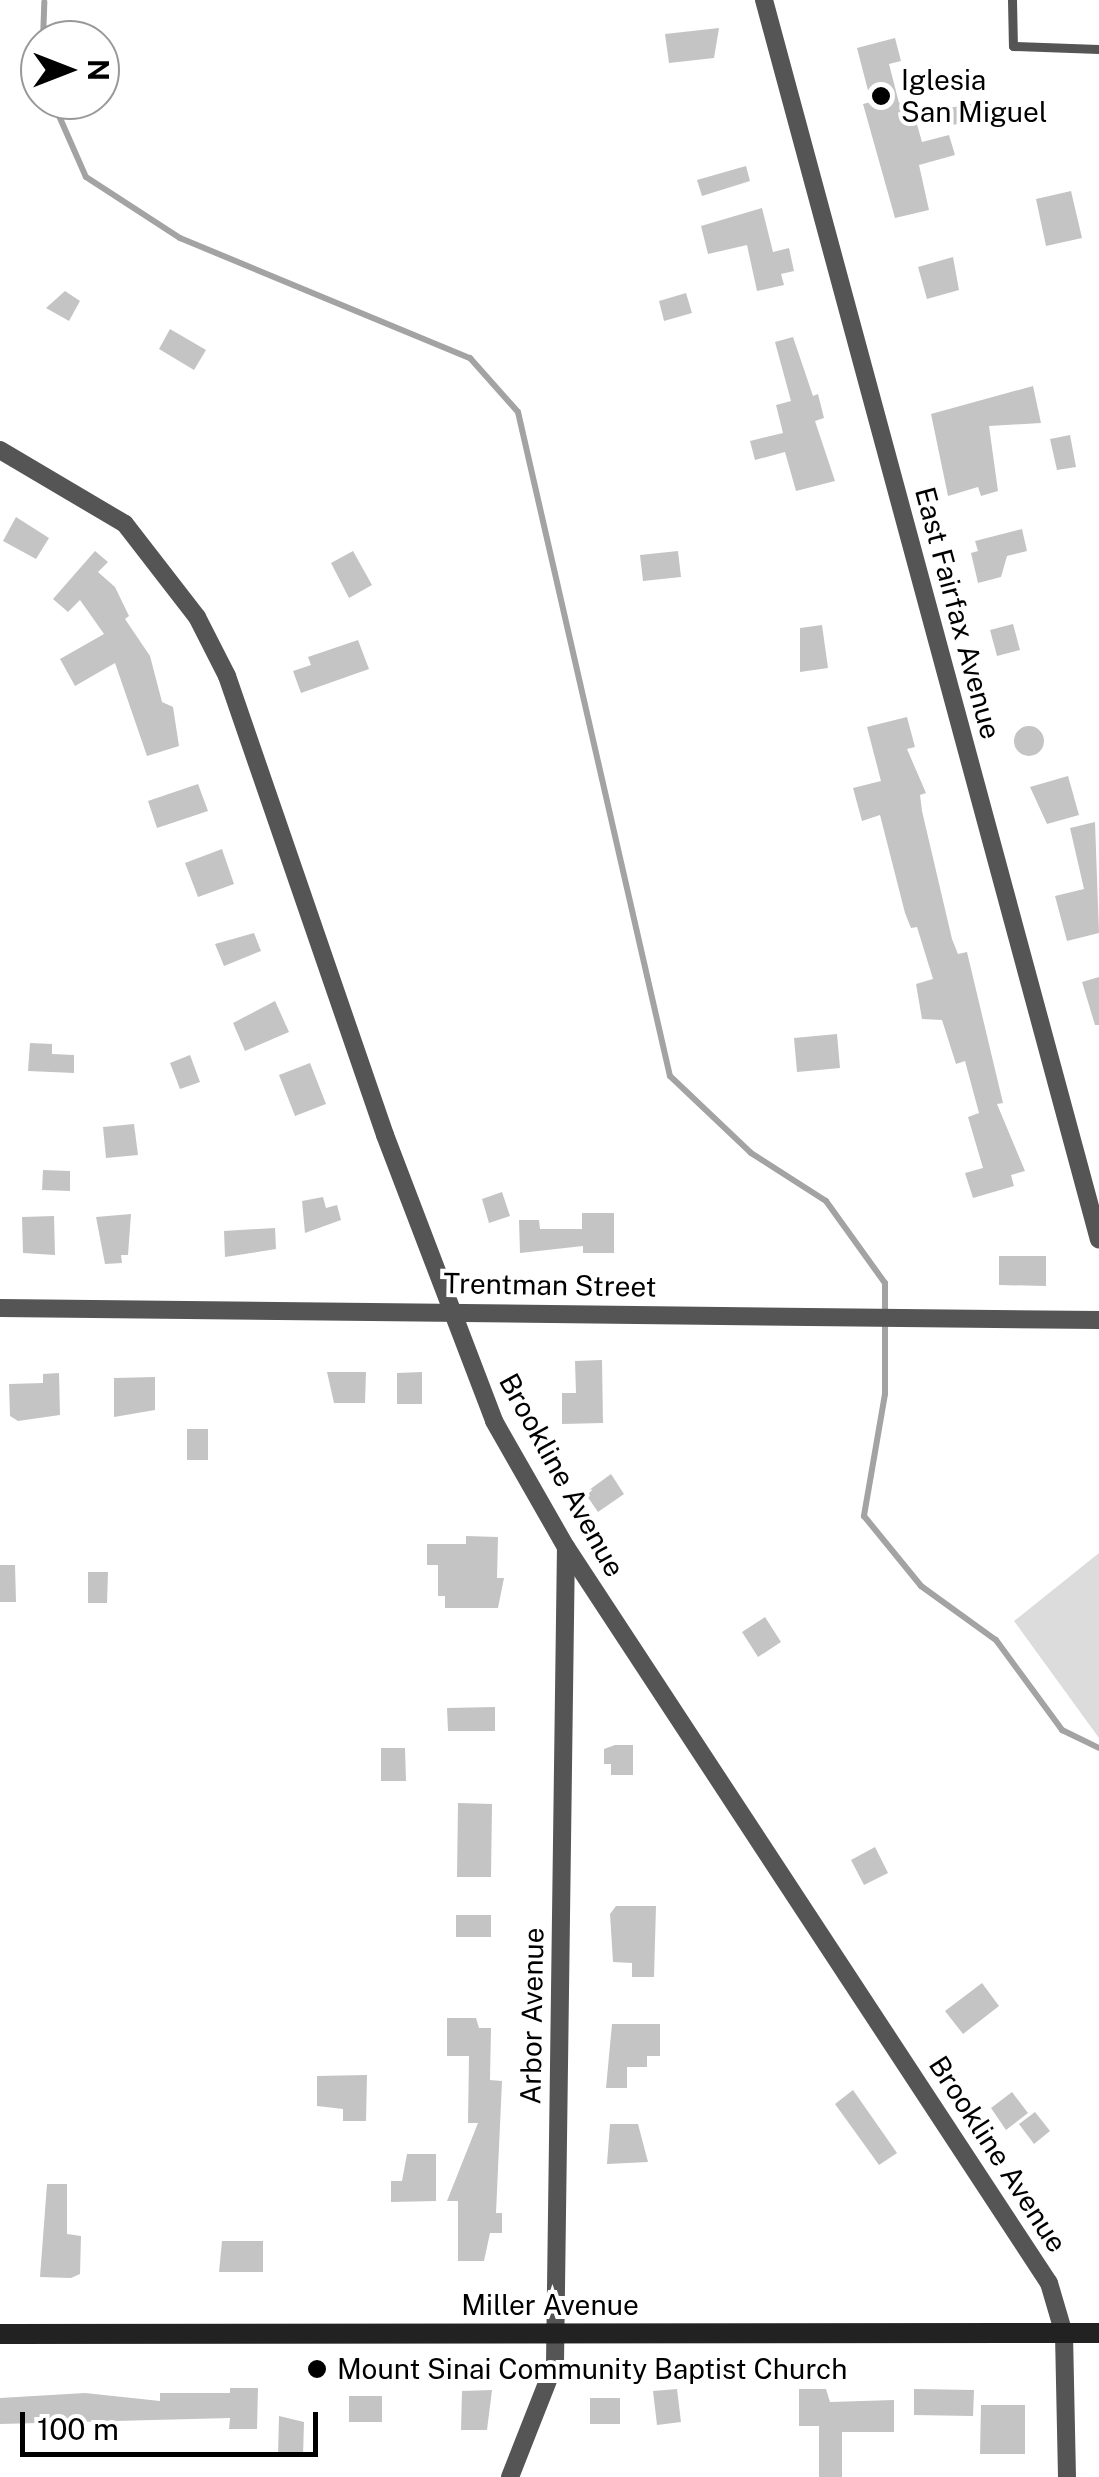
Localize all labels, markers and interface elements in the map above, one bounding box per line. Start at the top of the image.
north arrow [20,20,120,120]
text: N [82,59,115,81]
place label: Iglesia San Miguel [901,63,1047,129]
marker: Iglesia San Miguel [870,85,892,107]
street label: East Fairfax Avenue [908,483,1008,743]
street label: Trentman Street [443,1266,657,1304]
street label: Brookline Avenue [492,1367,632,1583]
street label: Arbor Avenue [514,1927,550,2105]
street label: Brookline Avenue [922,2050,1074,2258]
street label: Miller Avenue [461,2288,639,2322]
place label: Mount Sinai Community Baptist Church [337,2352,847,2386]
marker: Mount Sinai Community Baptist Church [306,2358,328,2380]
scale bar [25,2392,322,2454]
text: 100 m [37,2411,119,2447]

